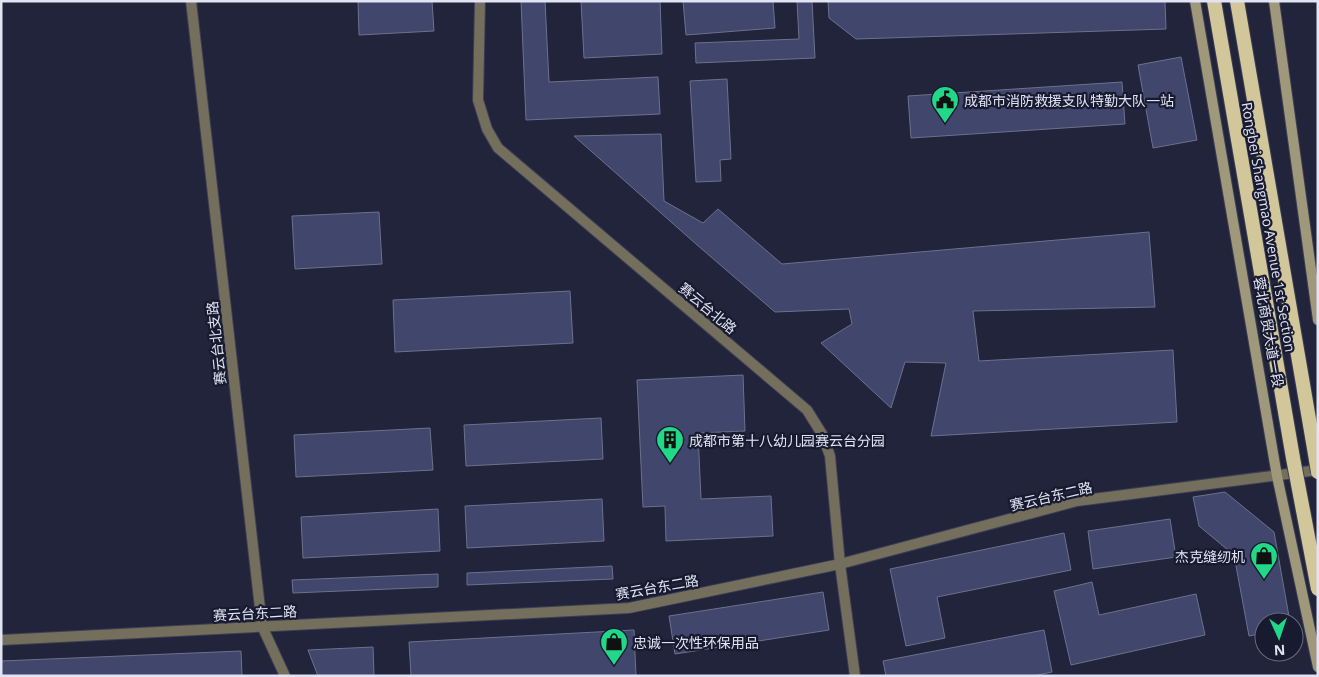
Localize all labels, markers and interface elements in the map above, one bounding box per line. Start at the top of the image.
public building icon: 成都市消防救援支队特勤大队一站 [930,85,960,124]
place label: 成都市消防救援支队特勤大队一站 [964,91,1174,110]
street label: Rongbei Shangmao Avenue 1st Section [1238,101,1300,353]
street label: 蓉北商贸大道一段 [1250,275,1288,389]
street label: 赛云台北路 [675,278,741,338]
street label: 赛云台北支路 [202,300,230,386]
building icon: 成都市第十八幼儿园赛云台分园 [655,425,685,464]
place label: 成都市第十八幼儿园赛云台分园 [689,431,885,450]
street label: 赛云台东二路 [1008,477,1094,515]
shop icon: 杰克缝纫机 [1249,541,1279,580]
place label: 杰克缝纫机 [1175,547,1245,566]
street label: 赛云台东二路 [614,570,700,604]
street label: 赛云台东二路 [213,601,297,625]
north arrow [1254,612,1304,662]
shop icon: 忠诚一次性环保用品 [599,627,629,666]
place label: 忠诚一次性环保用品 [633,633,759,652]
text: N [1274,641,1286,660]

